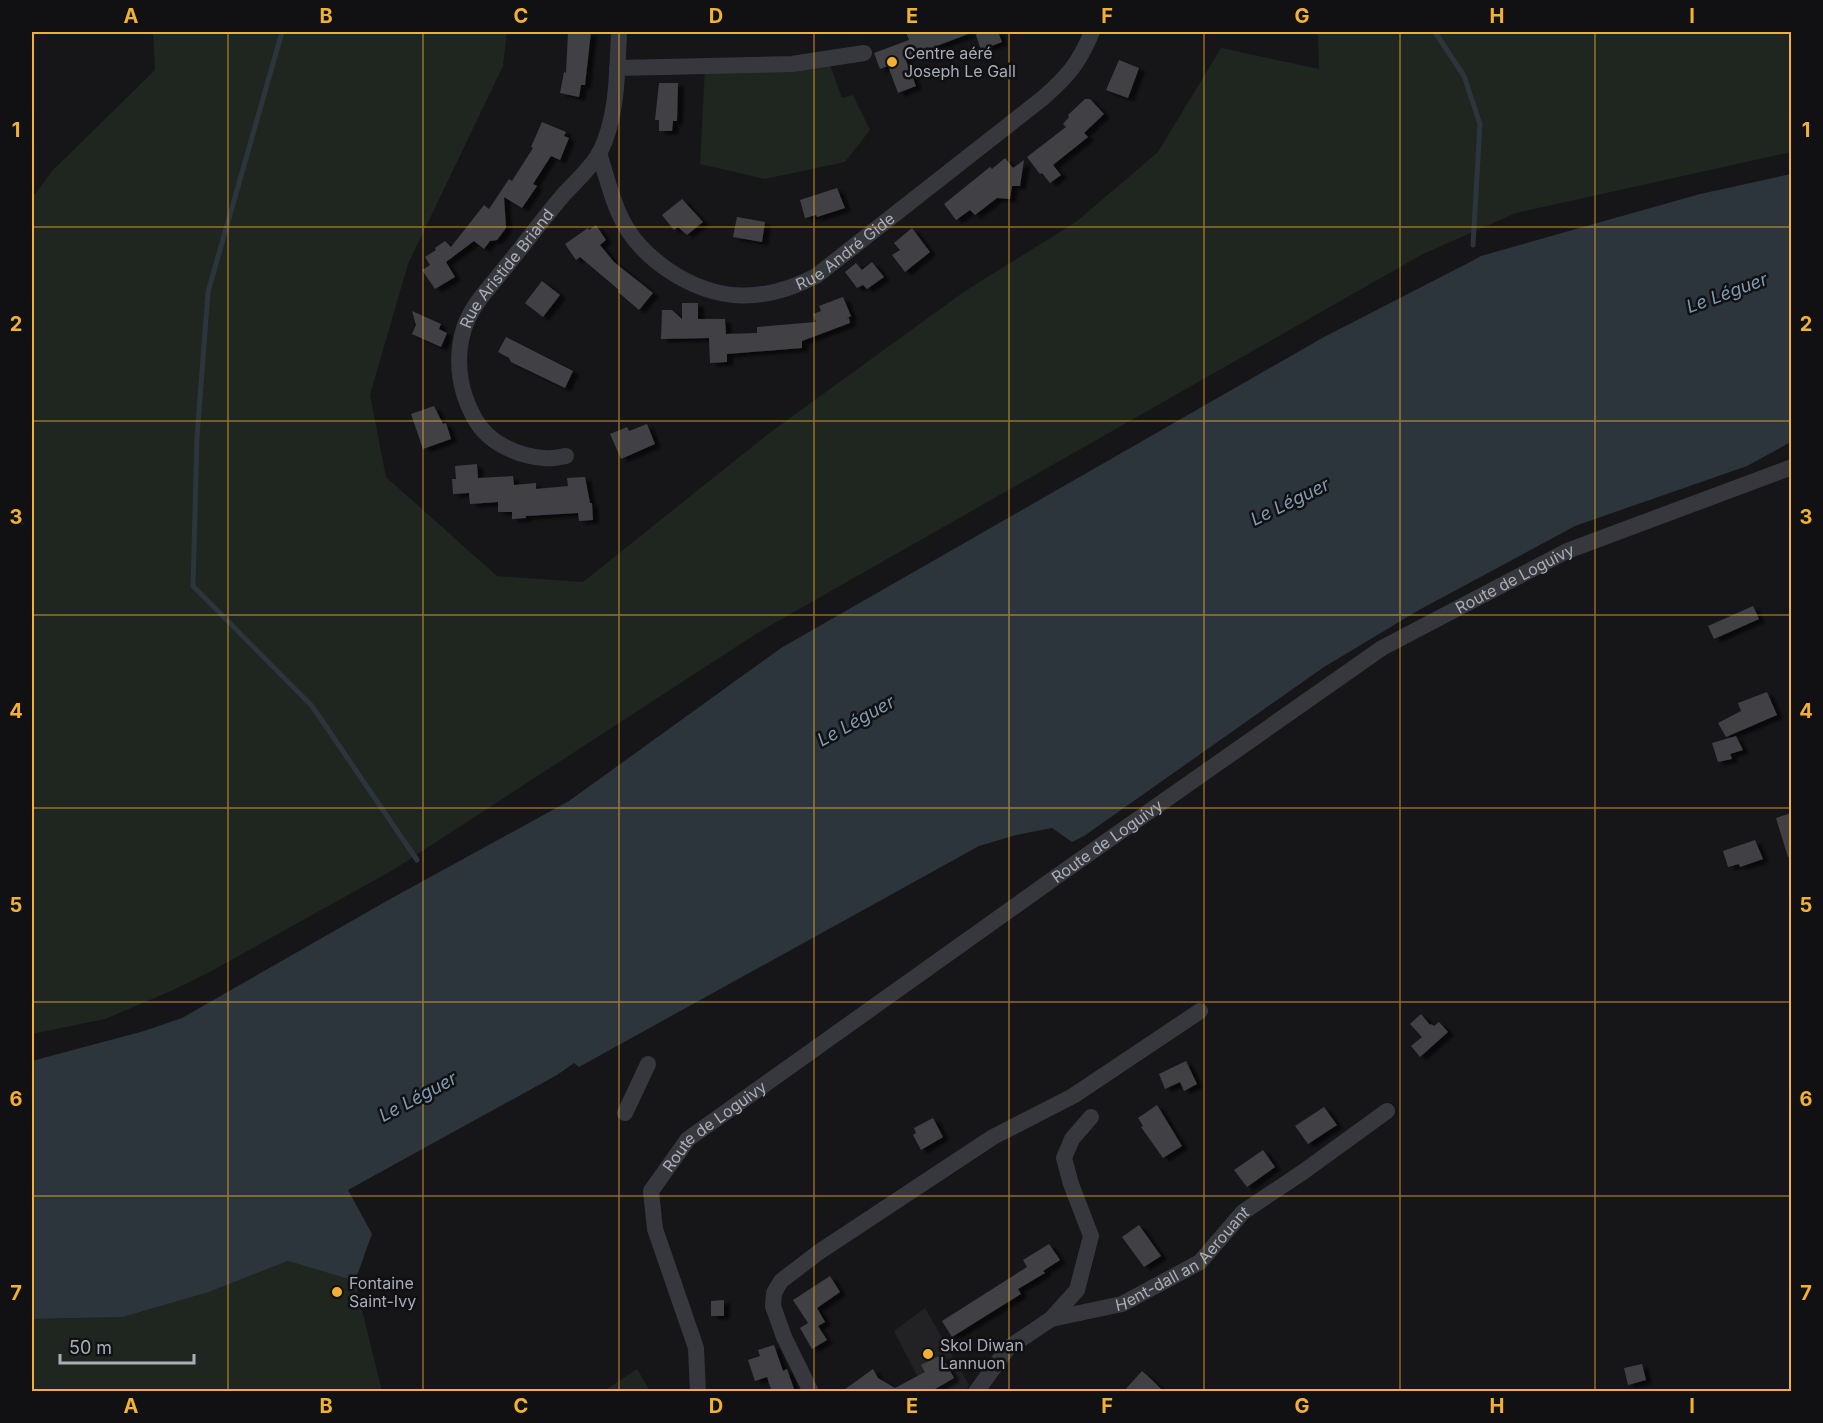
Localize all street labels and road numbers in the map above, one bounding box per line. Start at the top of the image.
street label: Rue Aristide Briand [455,205,558,331]
street label: Rue André Gide [793,208,899,294]
street label: Route de Loguivy [1452,539,1577,618]
street label: Route de Loguivy [1047,795,1166,887]
street label: Route de Loguivy [658,1076,770,1175]
street label: Hent-dall an Aerouant [1113,1201,1252,1315]

